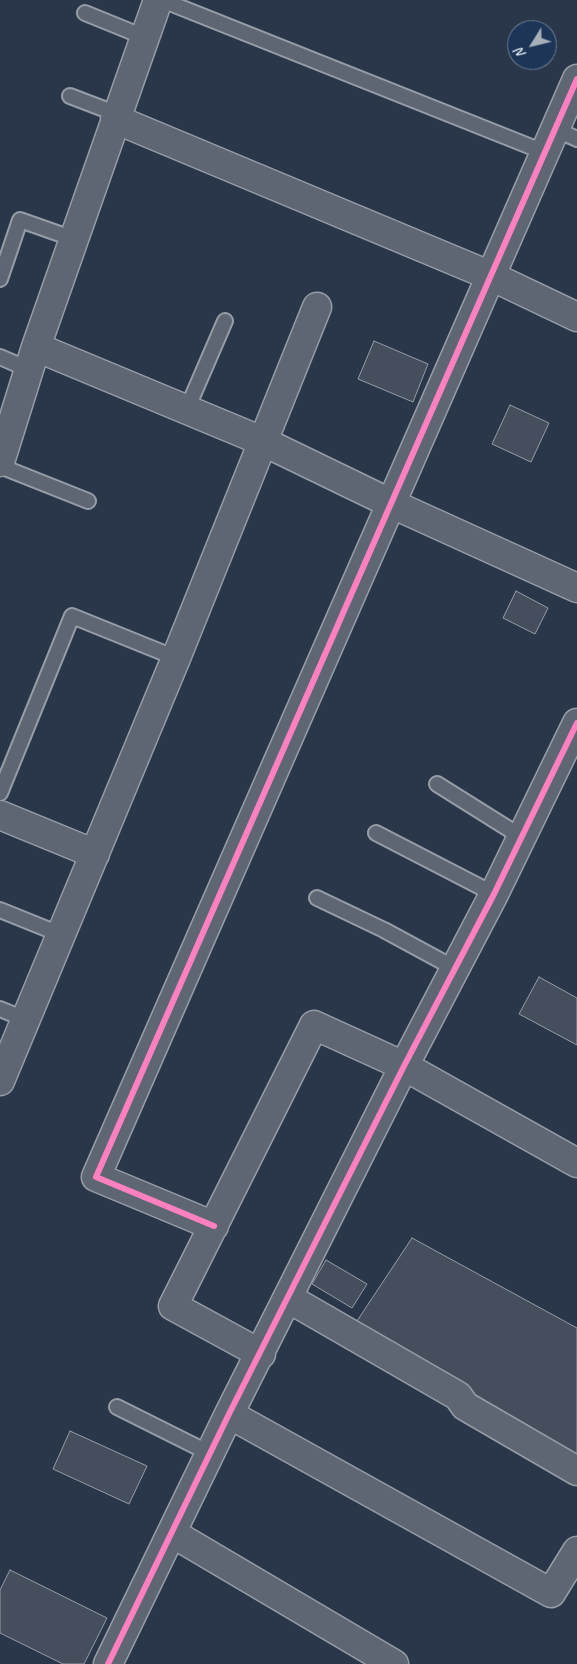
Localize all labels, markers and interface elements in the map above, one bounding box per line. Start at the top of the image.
north arrow [507,20,557,70]
text: N [511,45,530,62]

